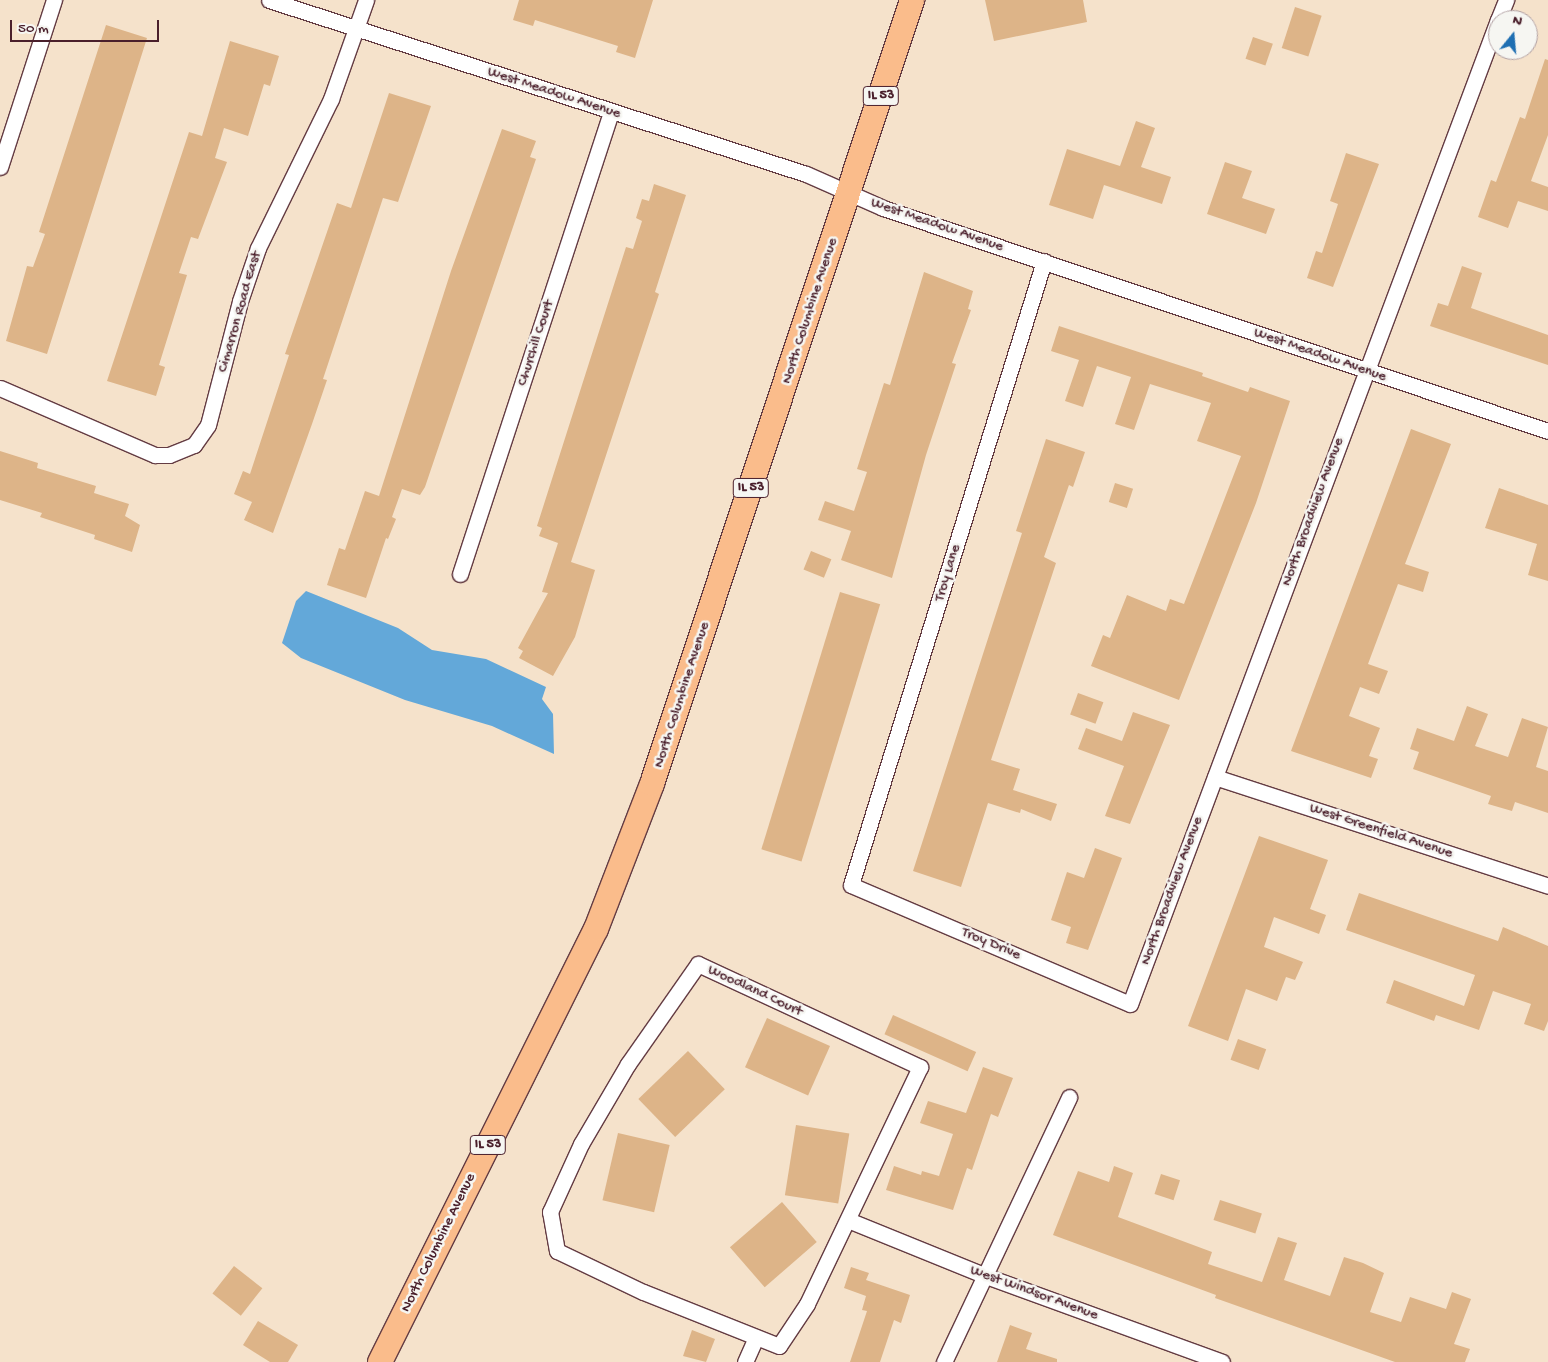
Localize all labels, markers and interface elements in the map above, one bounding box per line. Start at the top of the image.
scale bar [12,10,161,42]
north arrow [1488,10,1538,60]
text: N [1510,12,1524,31]
text: 50 m [18,20,49,38]
street label: West Meadow Avenue [485,63,623,123]
road number: IL 53 [862,84,900,108]
street label: West Meadow Avenue [868,194,1006,256]
street label: North Columbine Avenue [778,236,842,386]
street label: Cimarron Road East [214,249,266,375]
street label: Churchill Court [514,298,558,388]
street label: West Meadow Avenue [1251,324,1389,386]
street label: North Broadview Avenue [1278,435,1348,589]
road number: IL 53 [732,476,770,499]
street label: Troy Lane [931,542,965,604]
street label: North Columbine Avenue [650,620,714,770]
street label: West Greenfield Avenue [1307,799,1455,863]
street label: North Broadview Avenue [1137,814,1207,968]
street label: Troy Drive [959,924,1023,964]
street label: Woodland Court [705,961,805,1021]
road number: IL 53 [469,1134,507,1156]
street label: North Columbine Avenue [398,1171,480,1315]
street label: West Windsor Avenue [968,1261,1100,1325]

